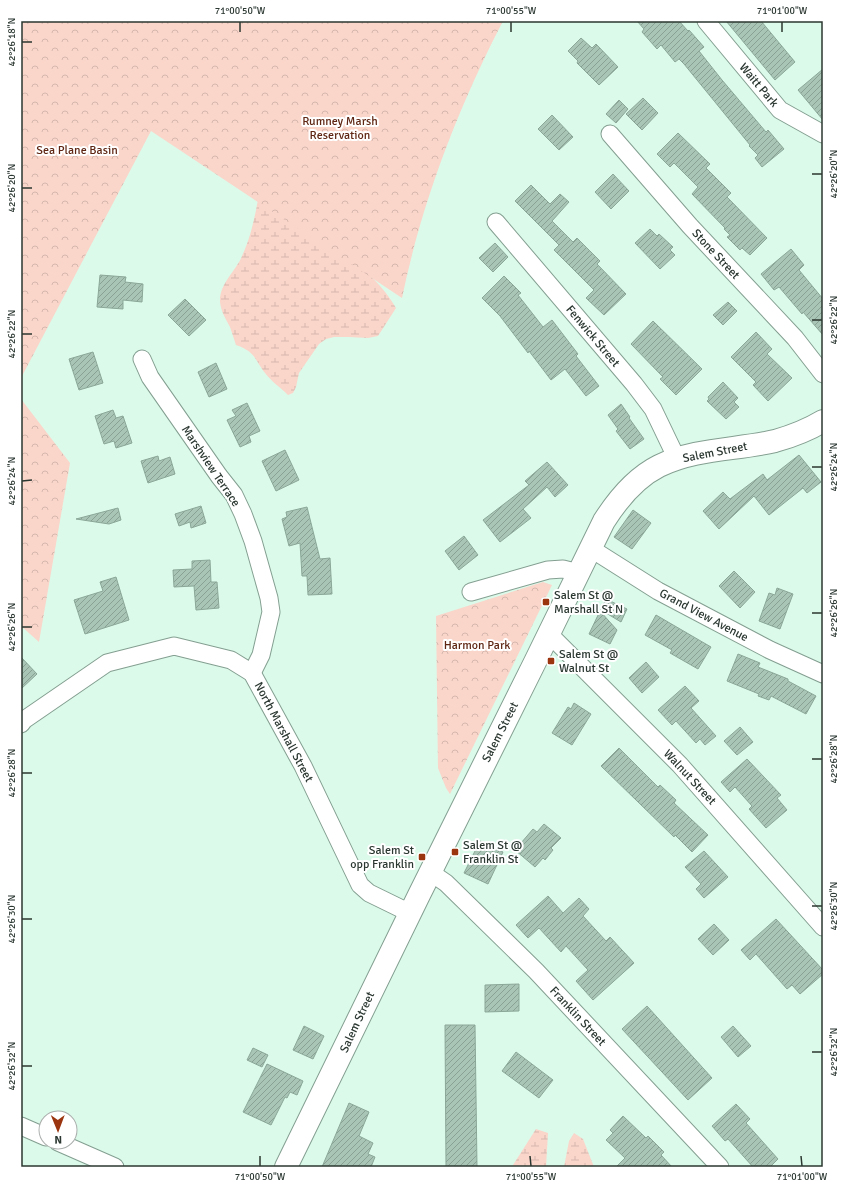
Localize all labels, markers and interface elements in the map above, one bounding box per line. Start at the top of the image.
text: 71°00'50"W [215,5,266,17]
text: 71°00'55"W [486,5,537,17]
text: 71°01'00"W [757,5,808,17]
text: 42°26'18"N [6,18,18,66]
street label: Waitt Park [736,60,781,111]
park label: Rumney Marsh Reservation [302,114,378,143]
park label: Sea Plane Basin [36,143,118,158]
text: 42°26'20"N [828,150,840,198]
text: 42°26'20"N [6,164,18,212]
street label: Stone Street [689,226,743,283]
text: 42°26'22"N [828,296,840,344]
street label: Fenwick Street [562,302,623,370]
text: 42°26'22"N [6,310,18,358]
street label: Marshview Terrace [178,423,243,510]
street label: Salem Street [681,439,749,466]
text: 42°26'24"N [828,443,840,491]
text: 42°26'24"N [6,457,18,505]
street label: Grand View Avenue [657,586,751,645]
place label: Salem St @ Marshall St N [554,588,623,617]
text: 42°26'26"N [828,589,840,637]
marker: Salem St @ Marshall St N [541,597,551,607]
text: 42°26'26"N [6,603,18,651]
park label: Harmon Park [444,638,510,653]
place label: Salem St @ Walnut St [559,647,618,676]
marker: Salem St @ Walnut St [546,656,556,666]
street label: North Marshall Street [251,680,316,785]
street label: Salem Street [479,700,522,765]
text: 42°26'28"N [828,735,840,783]
street label: Walnut Street [660,746,719,808]
text: 42°26'28"N [6,749,18,797]
place label: Salem St @ Franklin St [463,838,522,867]
place label: Salem St opp Franklin [350,843,414,872]
marker: Salem St @ Franklin St [450,847,460,857]
marker: Salem St opp Franklin [417,852,427,862]
text: 42°26'30"N [828,882,840,930]
text: 42°26'30"N [6,895,18,943]
street label: Franklin Street [546,983,609,1049]
street label: Salem Street [337,989,378,1055]
text: 42°26'32"N [828,1028,840,1076]
text: 42°26'32"N [6,1042,18,1090]
north arrow [38,1110,78,1150]
text: N [54,1133,62,1146]
text: 71°00'50"W [235,1171,286,1183]
text: 71°00'55"W [506,1171,557,1183]
text: 71°01'00"W [777,1171,828,1183]

